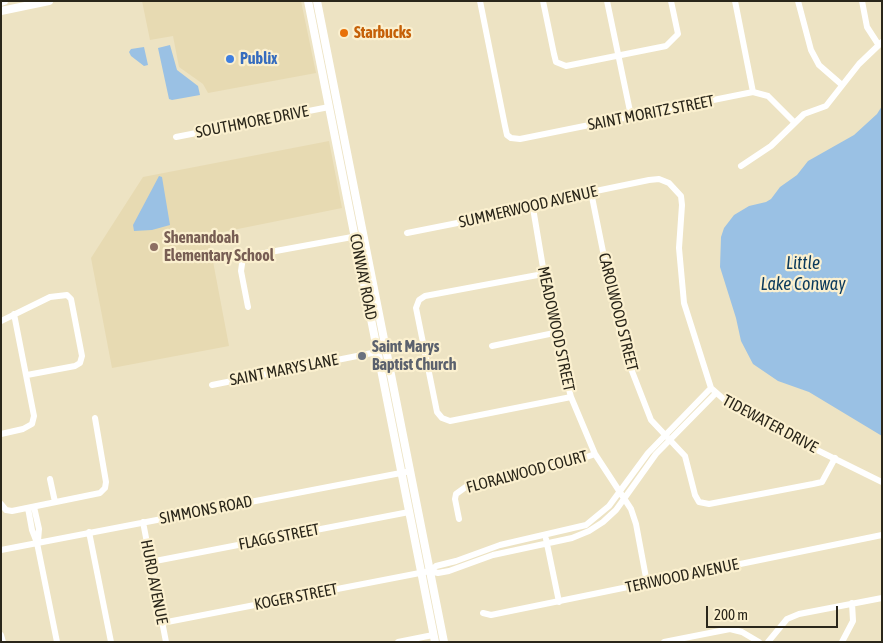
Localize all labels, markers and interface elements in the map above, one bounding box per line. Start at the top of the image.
place label: Starbucks [354,23,411,43]
marker: Starbucks [338,27,350,39]
place label: Publix [240,49,278,69]
marker: Publix [224,53,236,65]
street label: SAINT MORITZ STREET [586,91,716,135]
street label: SOUTHMORE DRIVE [194,102,310,142]
street label: SUMMERWOOD AVENUE [457,182,599,232]
place label: Shenandoah Elementary School [164,228,274,266]
street label: CONWAY ROAD [345,232,381,322]
marker: Shenandoah Elementary School [148,241,160,253]
street label: CAROLWOOD STREET [594,251,642,373]
water label: Little Lake Conway [760,252,846,294]
street label: MEADOWOOD STREET [533,265,579,393]
place label: Saint Marys Baptist Church [372,337,456,375]
street label: SAINT MARYS LANE [228,350,340,390]
marker: Saint Marys Baptist Church [356,350,368,362]
street label: TIDEWATER DRIVE [719,391,821,457]
street label: FLORALWOOD COURT [464,447,590,497]
street label: SIMMONS ROAD [158,492,254,528]
street label: FLAGG STREET [237,520,321,554]
street label: HURD AVENUE [136,538,172,626]
street label: TERIWOOD AVENUE [624,555,740,597]
street label: KOGER STREET [253,580,339,614]
scale bar [708,596,840,628]
text: 200 m [714,606,748,623]

